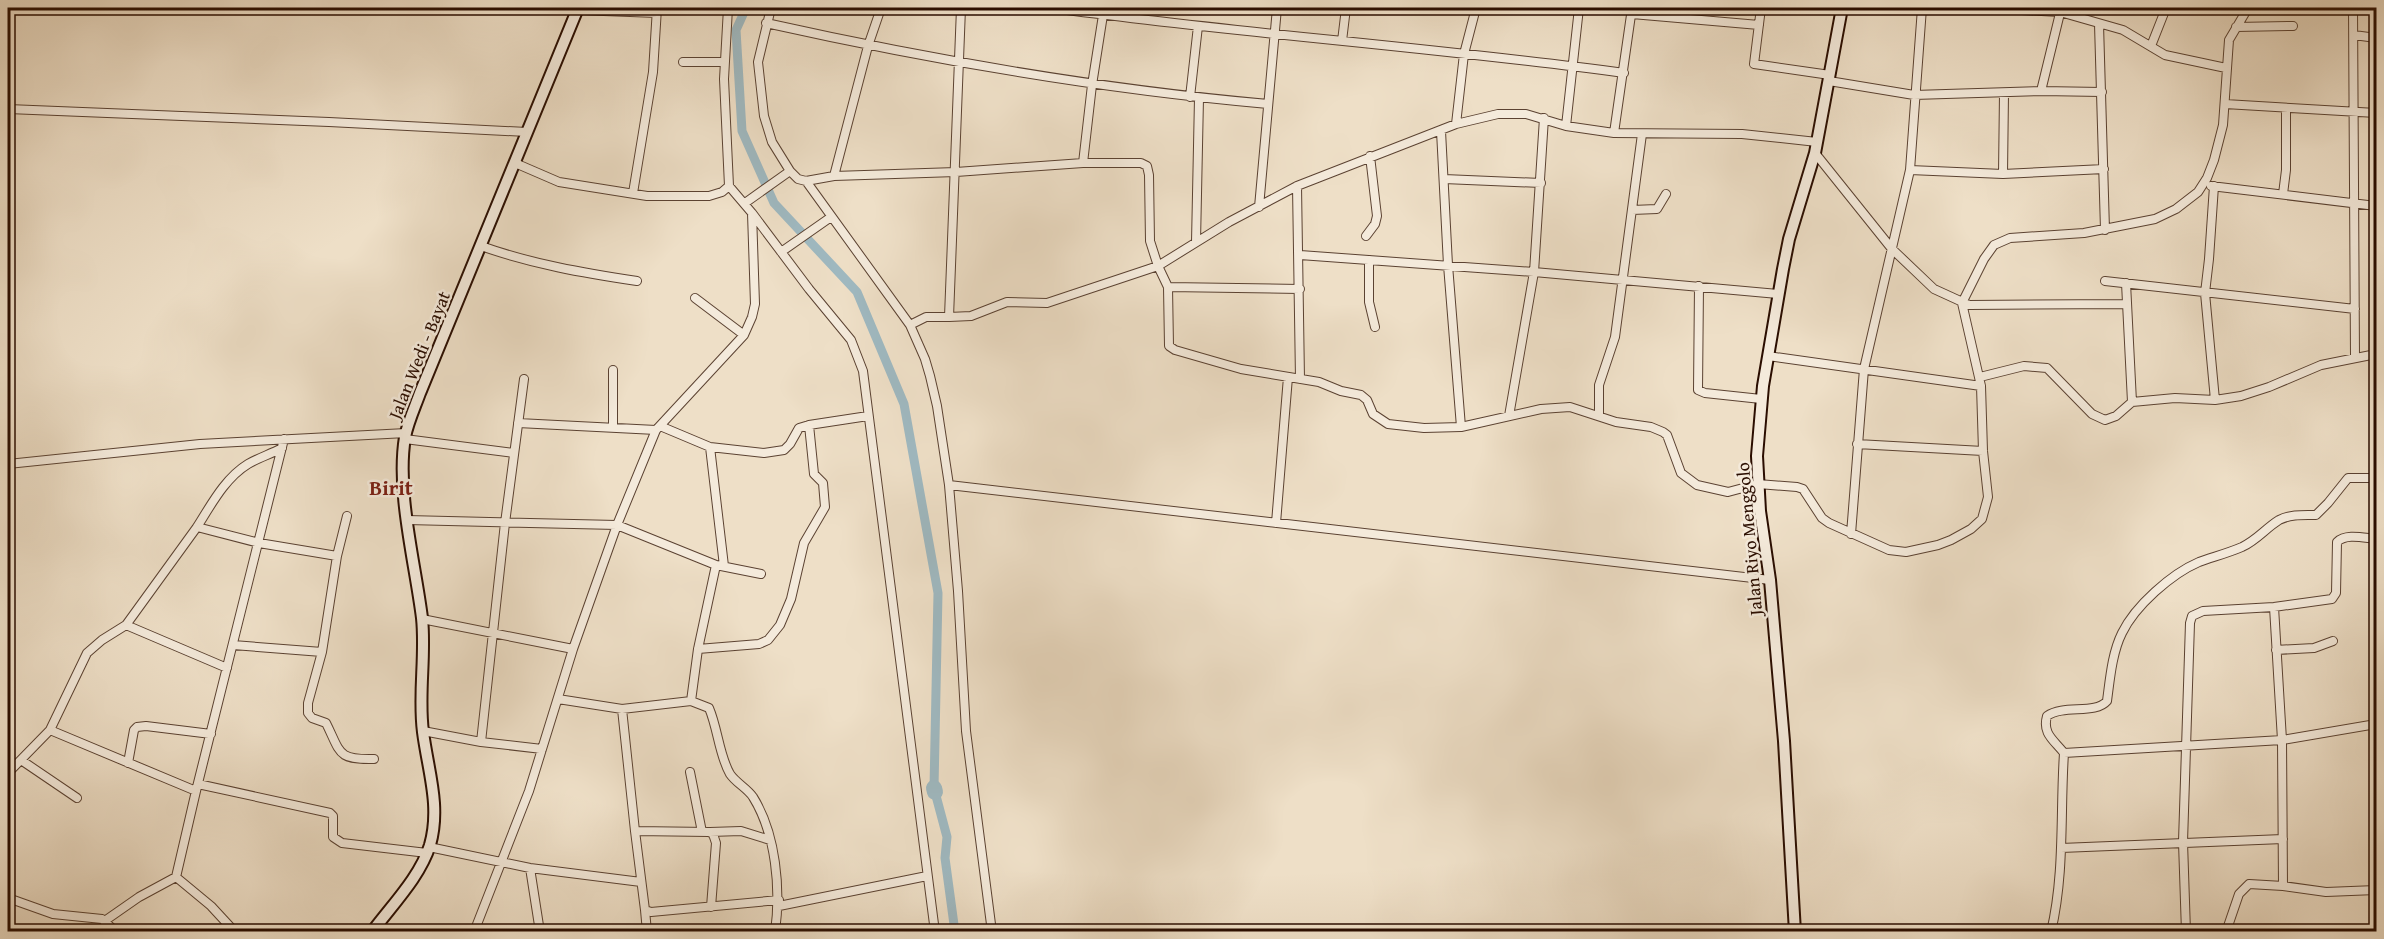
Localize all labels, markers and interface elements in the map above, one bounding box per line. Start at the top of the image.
street label: Jalan Wedi - Bayat [380,286,457,425]
street label: Jalan Riyo Menggolo [1729,461,1769,619]
district label: Birit [369,472,413,503]

